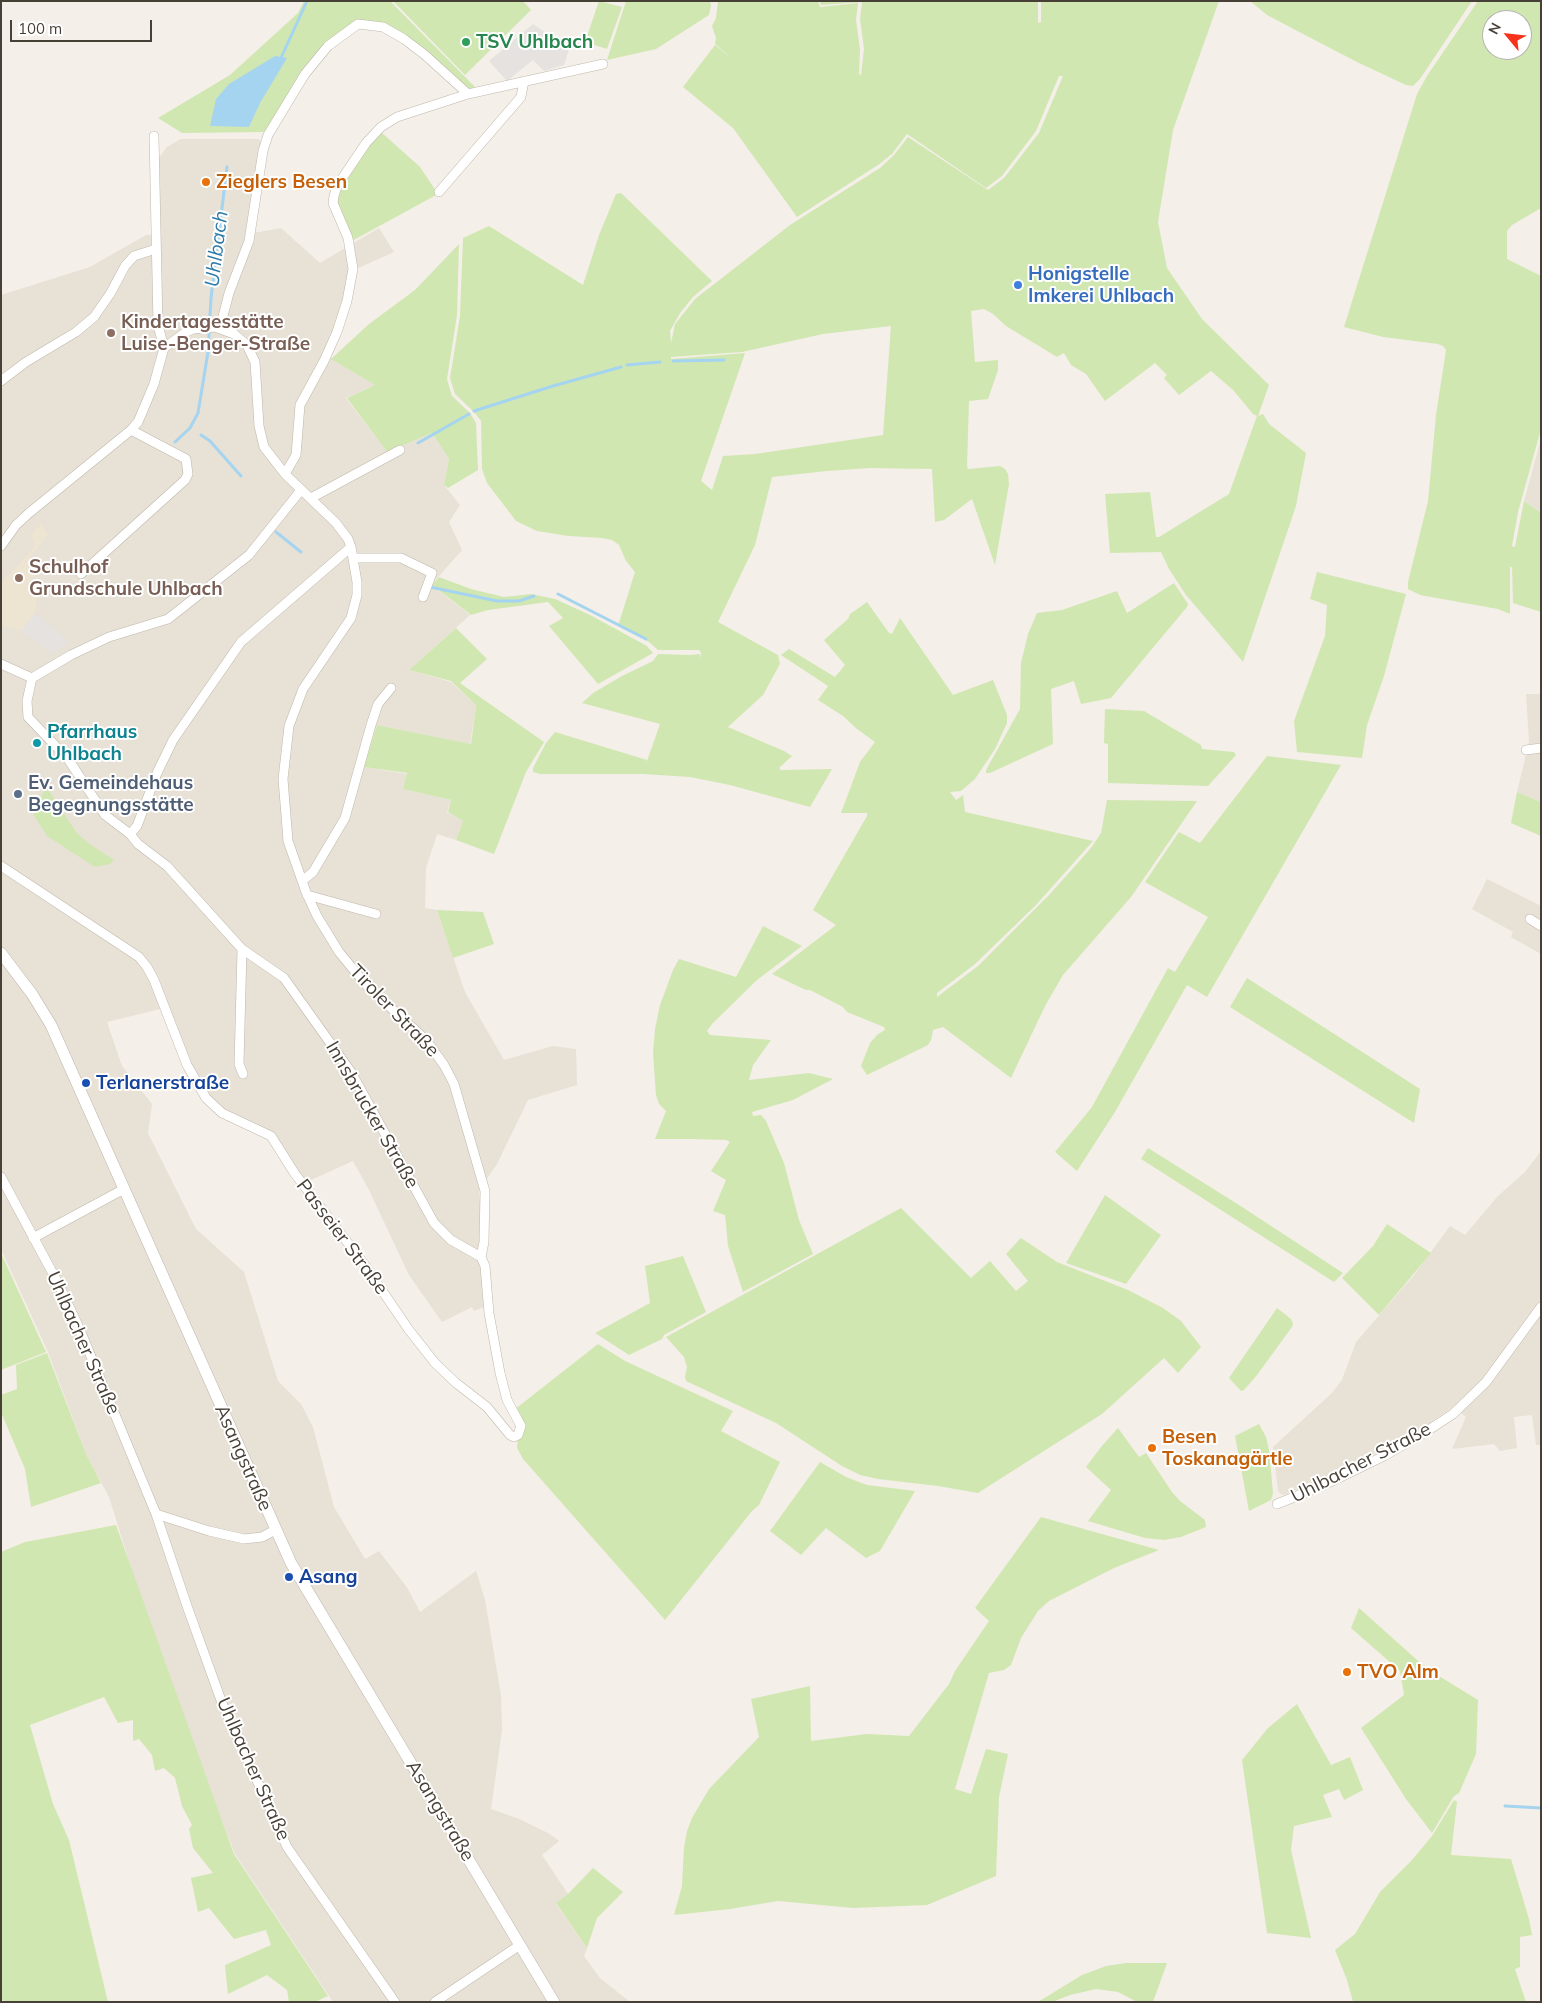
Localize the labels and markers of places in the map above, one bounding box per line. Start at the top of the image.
place label: TSV Uhlbach [476,31,593,53]
marker: TSV Uhlbach [460,36,472,48]
place label: Zieglers Besen [216,171,347,193]
marker: Zieglers Besen [200,176,212,188]
place label: Honigstelle Imkerei Uhlbach [1028,263,1174,307]
marker: Honigstelle Imkerei Uhlbach [1012,279,1024,291]
place label: Kindertagesstätte Luise-Benger-Straße [121,311,310,355]
marker: Kindertagesstätte Luise-Benger-Straße [105,327,117,339]
place label: Schulhof Grundschule Uhlbach [29,556,223,600]
marker: Schulhof Grundschule Uhlbach [13,572,25,584]
place label: Pfarrhaus Uhlbach [47,721,137,765]
marker: Pfarrhaus Uhlbach [31,737,43,749]
place label: Ev. Gemeindehaus Begegnungsstätte [28,772,194,816]
marker: Ev. Gemeindehaus Begegnungsstätte [12,788,24,800]
place label: Terlanerstraße [96,1072,229,1094]
marker: Terlanerstraße [80,1077,92,1089]
place label: Besen Toskanagärtle [1162,1426,1293,1470]
marker: Besen Toskanagärtle [1146,1442,1158,1454]
place label: Asang [299,1566,358,1588]
marker: Asang [283,1571,295,1583]
place label: TVO Alm [1357,1661,1439,1683]
marker: TVO Alm [1341,1666,1353,1678]

